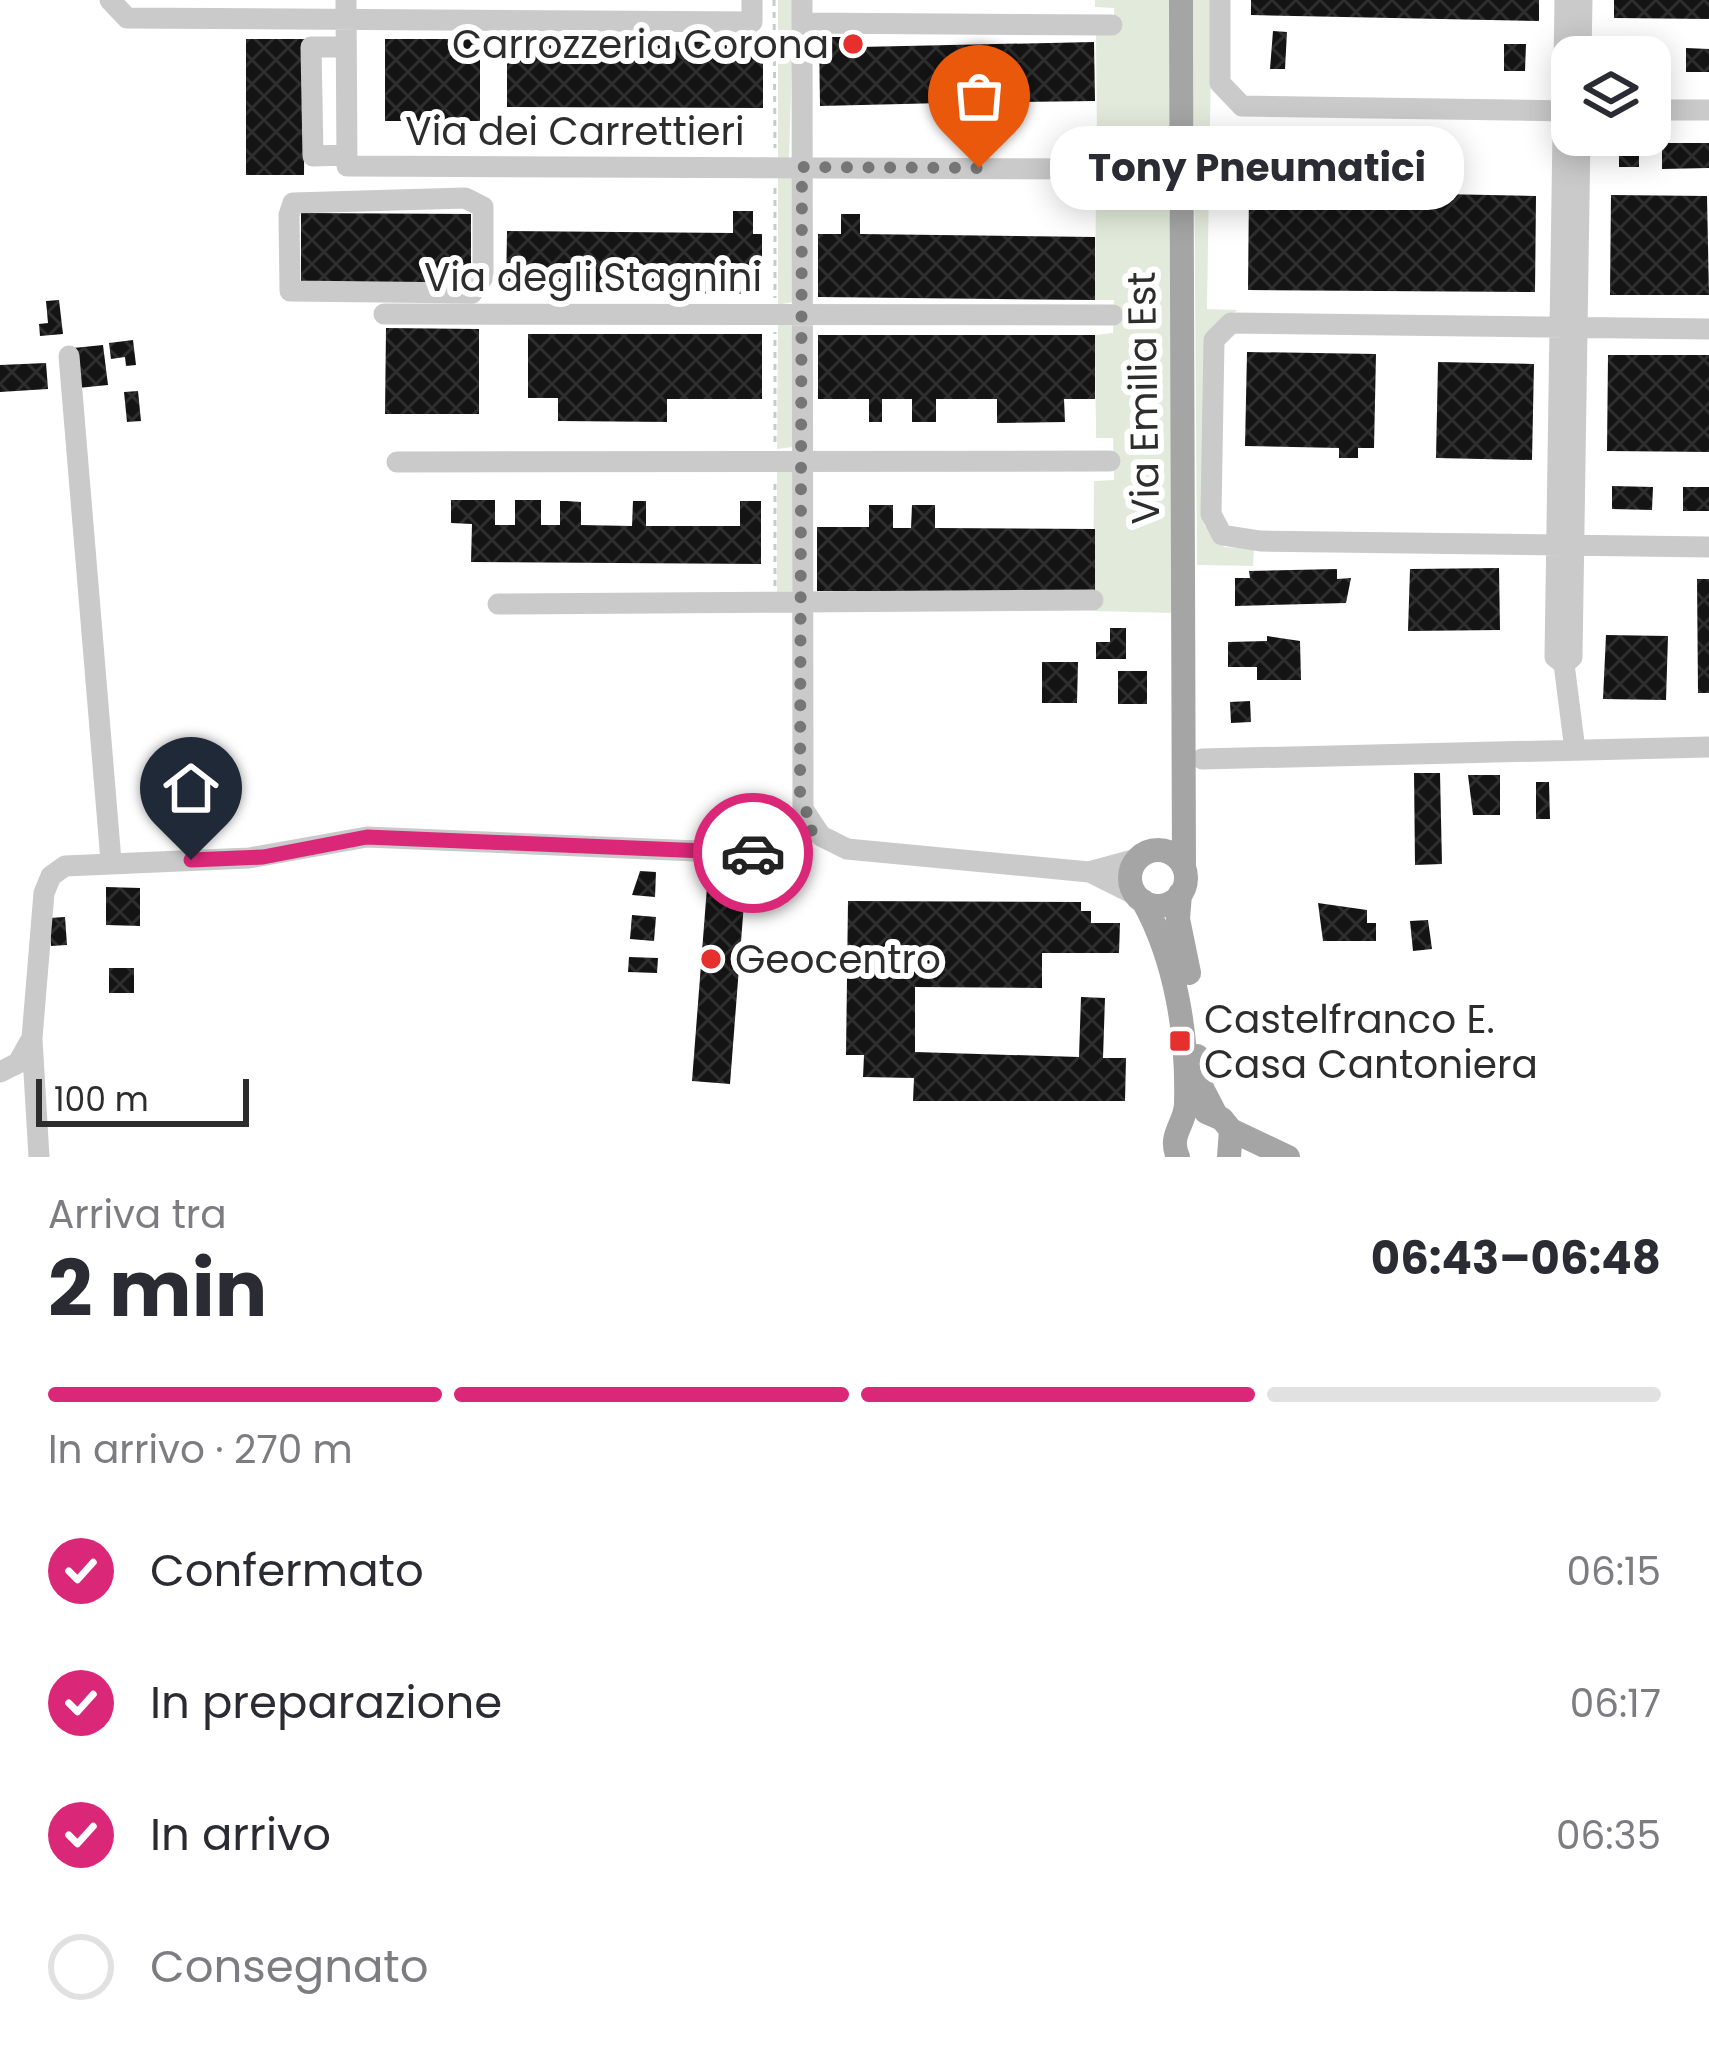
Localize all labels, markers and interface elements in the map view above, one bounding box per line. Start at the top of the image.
place label: Carrozzeria Corona [452,17,829,72]
marker: Carrozzeria Corona [840,31,866,57]
map controls [1551,36,1671,156]
button: layers [1551,36,1671,156]
pin [928,45,1030,168]
icon: bag [946,63,1012,129]
street label: Via dei Carrettieri [405,104,745,159]
callout: Tony Pneumatici [1051,126,1465,210]
text: Tony Pneumatici [1088,140,1426,195]
street label: Via degli Stagnini [424,250,762,305]
street label: Via Emilia Est [1114,271,1173,525]
pin [140,737,242,860]
icon: home [158,755,224,821]
courier [693,793,813,913]
icon: car [720,820,786,886]
place label: Geocentro [735,932,941,987]
marker: Geocentro [698,946,724,972]
place label: Castelfranco E. Casa Cantoniera [1204,992,1538,1092]
marker: Castelfranco E. Casa Cantoniera [1167,1028,1193,1054]
scale bar [36,1073,249,1126]
text: 100 m [54,1076,149,1123]
text: Arriva tra [48,1187,227,1242]
text: 06:43–06:48 [1371,1227,1661,1290]
text: 2 min [48,1234,267,1343]
text: In arrivo · 270 m [48,1422,353,1477]
icon: check [48,1538,114,1604]
text: Confermato [150,1539,424,1602]
text: 06:15 [1566,1544,1661,1599]
icon: check [48,1670,114,1736]
text: In preparazione [150,1671,502,1734]
text: 06:17 [1570,1676,1661,1731]
icon: check [48,1802,114,1868]
text: In arrivo [150,1803,331,1866]
text: 06:35 [1556,1808,1661,1863]
text: Consegnato [150,1935,429,1998]

